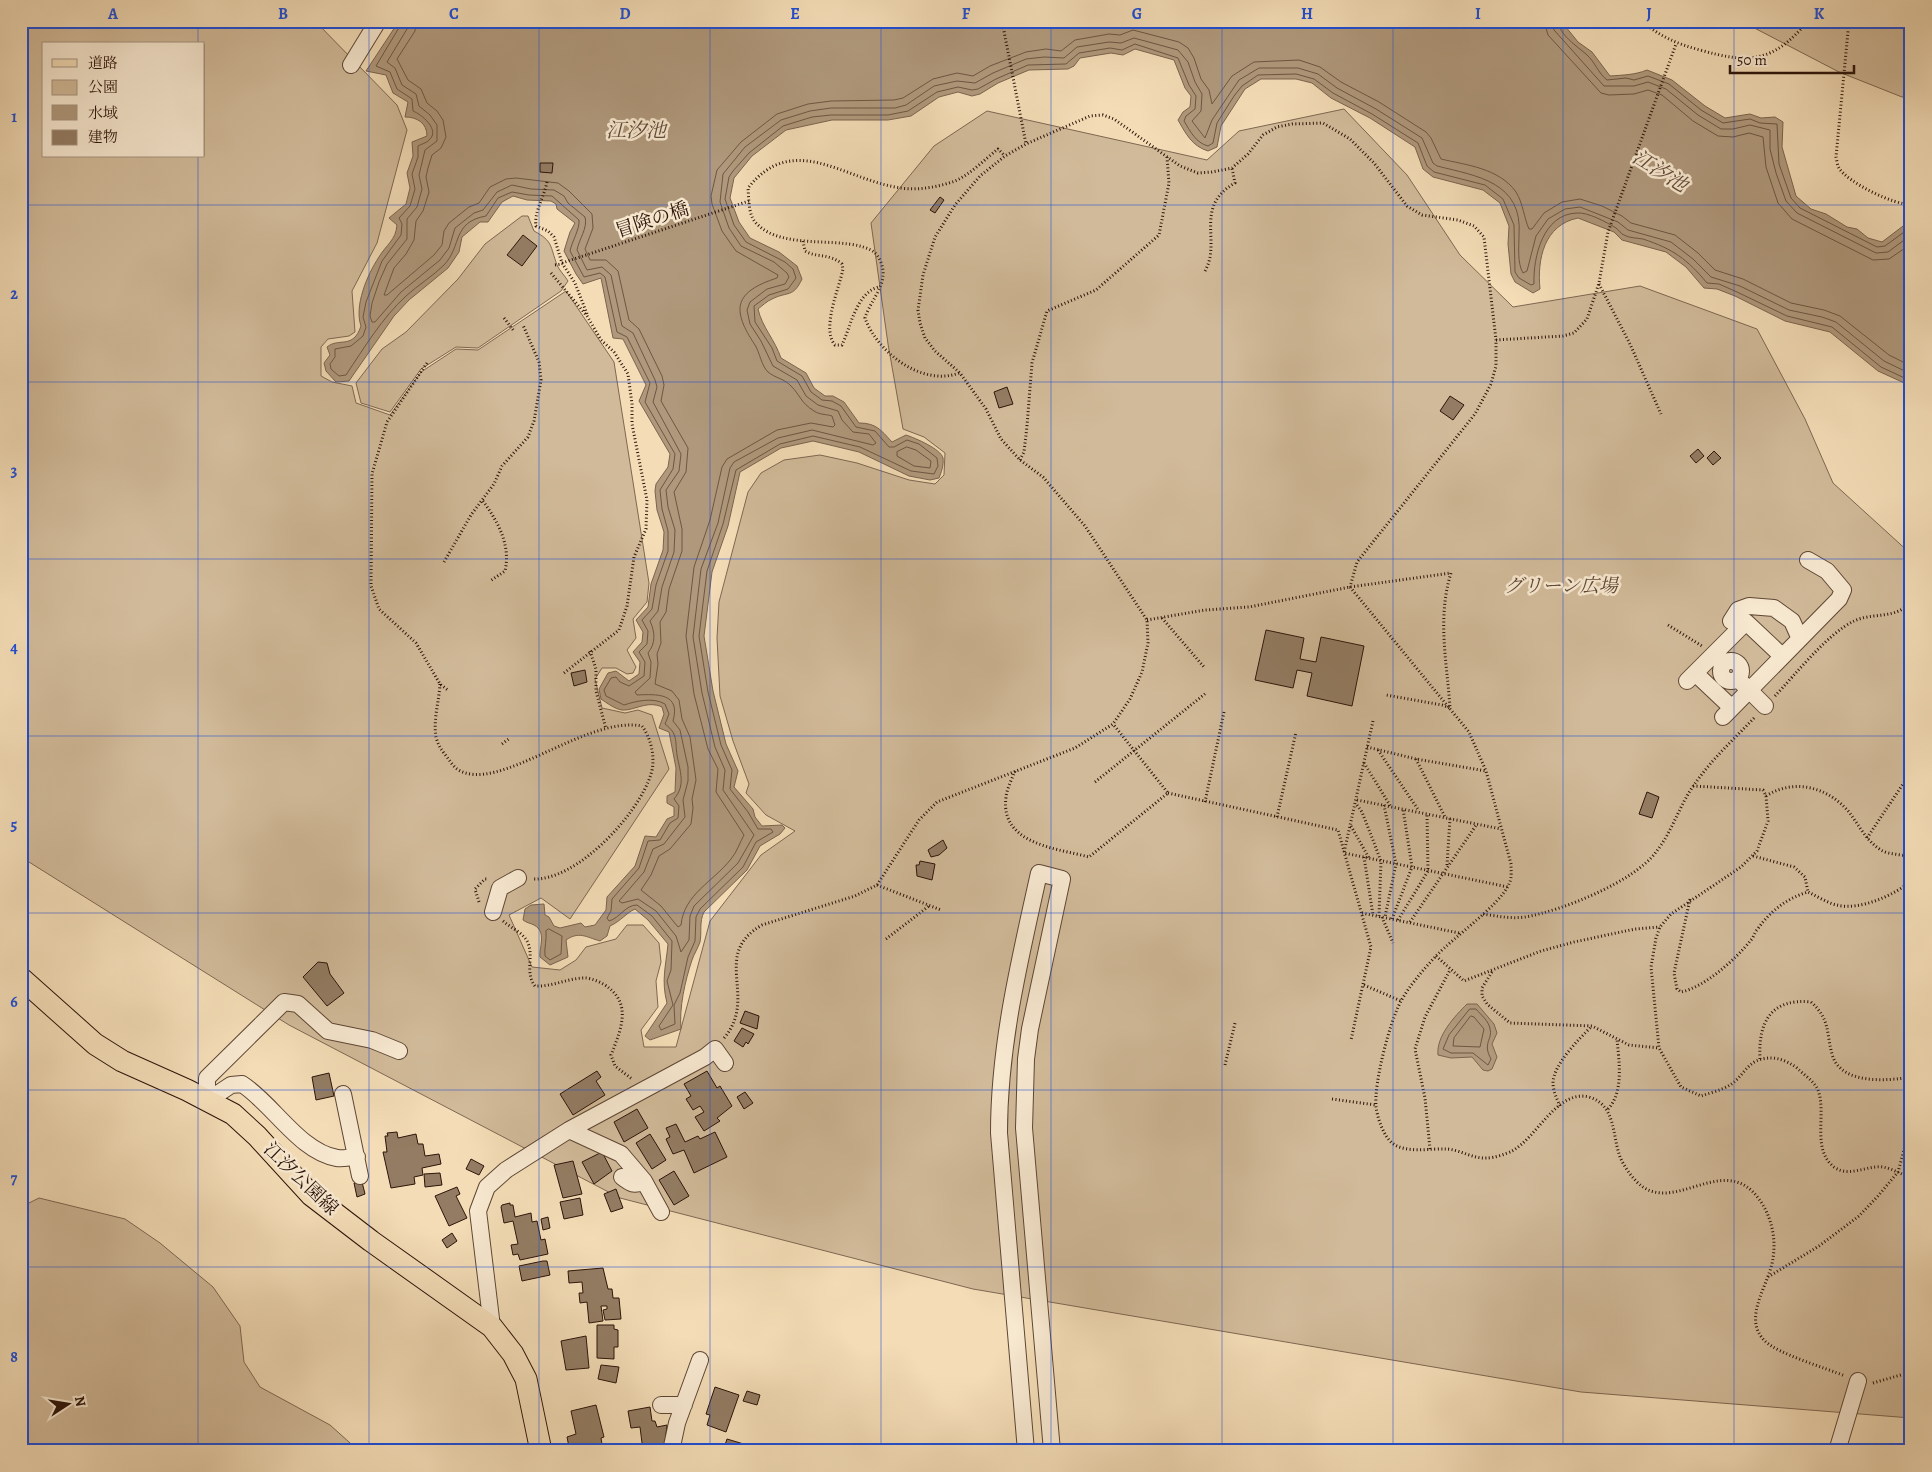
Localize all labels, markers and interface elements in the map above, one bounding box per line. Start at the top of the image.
text: A [107,3,119,25]
text: B [278,3,288,25]
text: C [449,3,459,25]
text: D [619,3,631,25]
text: E [790,3,800,25]
text: F [962,3,971,25]
text: G [1132,3,1142,25]
text: H [1301,3,1313,25]
text: I [1475,3,1481,25]
text: J [1646,3,1652,25]
text: K [1814,3,1825,25]
legend [42,42,205,158]
scale bar [1730,42,1853,74]
text: 50 m [1737,50,1767,70]
text: 道路 [88,53,118,73]
text: 公園 [88,77,118,97]
text: 水域 [88,103,118,123]
text: 1 [11,106,17,128]
water label: 江汐池 [606,117,668,144]
text: 建物 [88,127,118,147]
water label: 江汐池 [1627,144,1694,199]
street label: 冒険の橋 [612,196,692,244]
text: 2 [10,283,18,305]
text: 3 [11,460,18,482]
park label: グリーン広場 [1504,573,1620,599]
text: 4 [10,637,18,659]
text: 5 [11,814,18,836]
text: 6 [10,991,18,1013]
street label: 江汐公園線 [258,1137,344,1221]
text: 7 [11,1168,18,1190]
text: 8 [10,1346,18,1368]
north arrow [42,1380,92,1430]
text: N [70,1394,91,1408]

